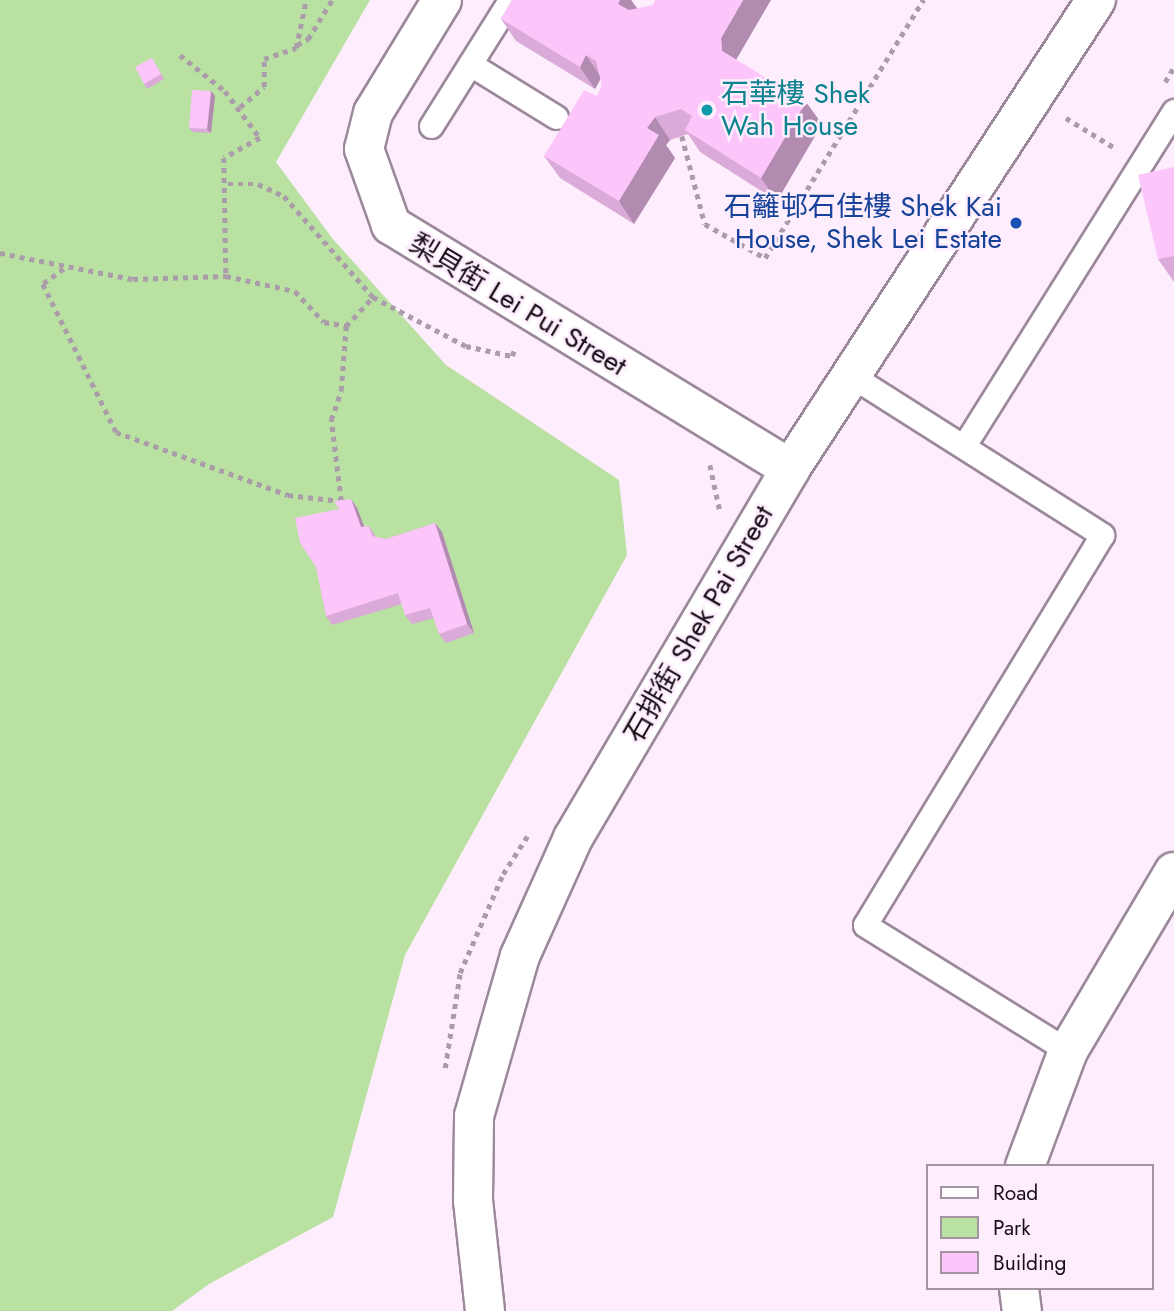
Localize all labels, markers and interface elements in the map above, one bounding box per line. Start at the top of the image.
place label: 石華樓 Shek Wah House [721,77,870,143]
marker: 石華樓 Shek Wah House [699,102,715,118]
place label: 石籬邨石佳樓 Shek Kai House, Shek Lei Estate [724,190,1002,256]
marker: 石籬邨石佳樓 Shek Kai House, Shek Lei Estate [1008,215,1024,231]
street label: 梨貝街 Lei Pui Street [403,227,633,383]
street label: 石排街 Shek Pai Street [617,500,781,748]
legend [926,1164,1153,1290]
text: Road [993,1178,1038,1208]
text: Park [993,1213,1030,1243]
text: Building [993,1248,1066,1278]

